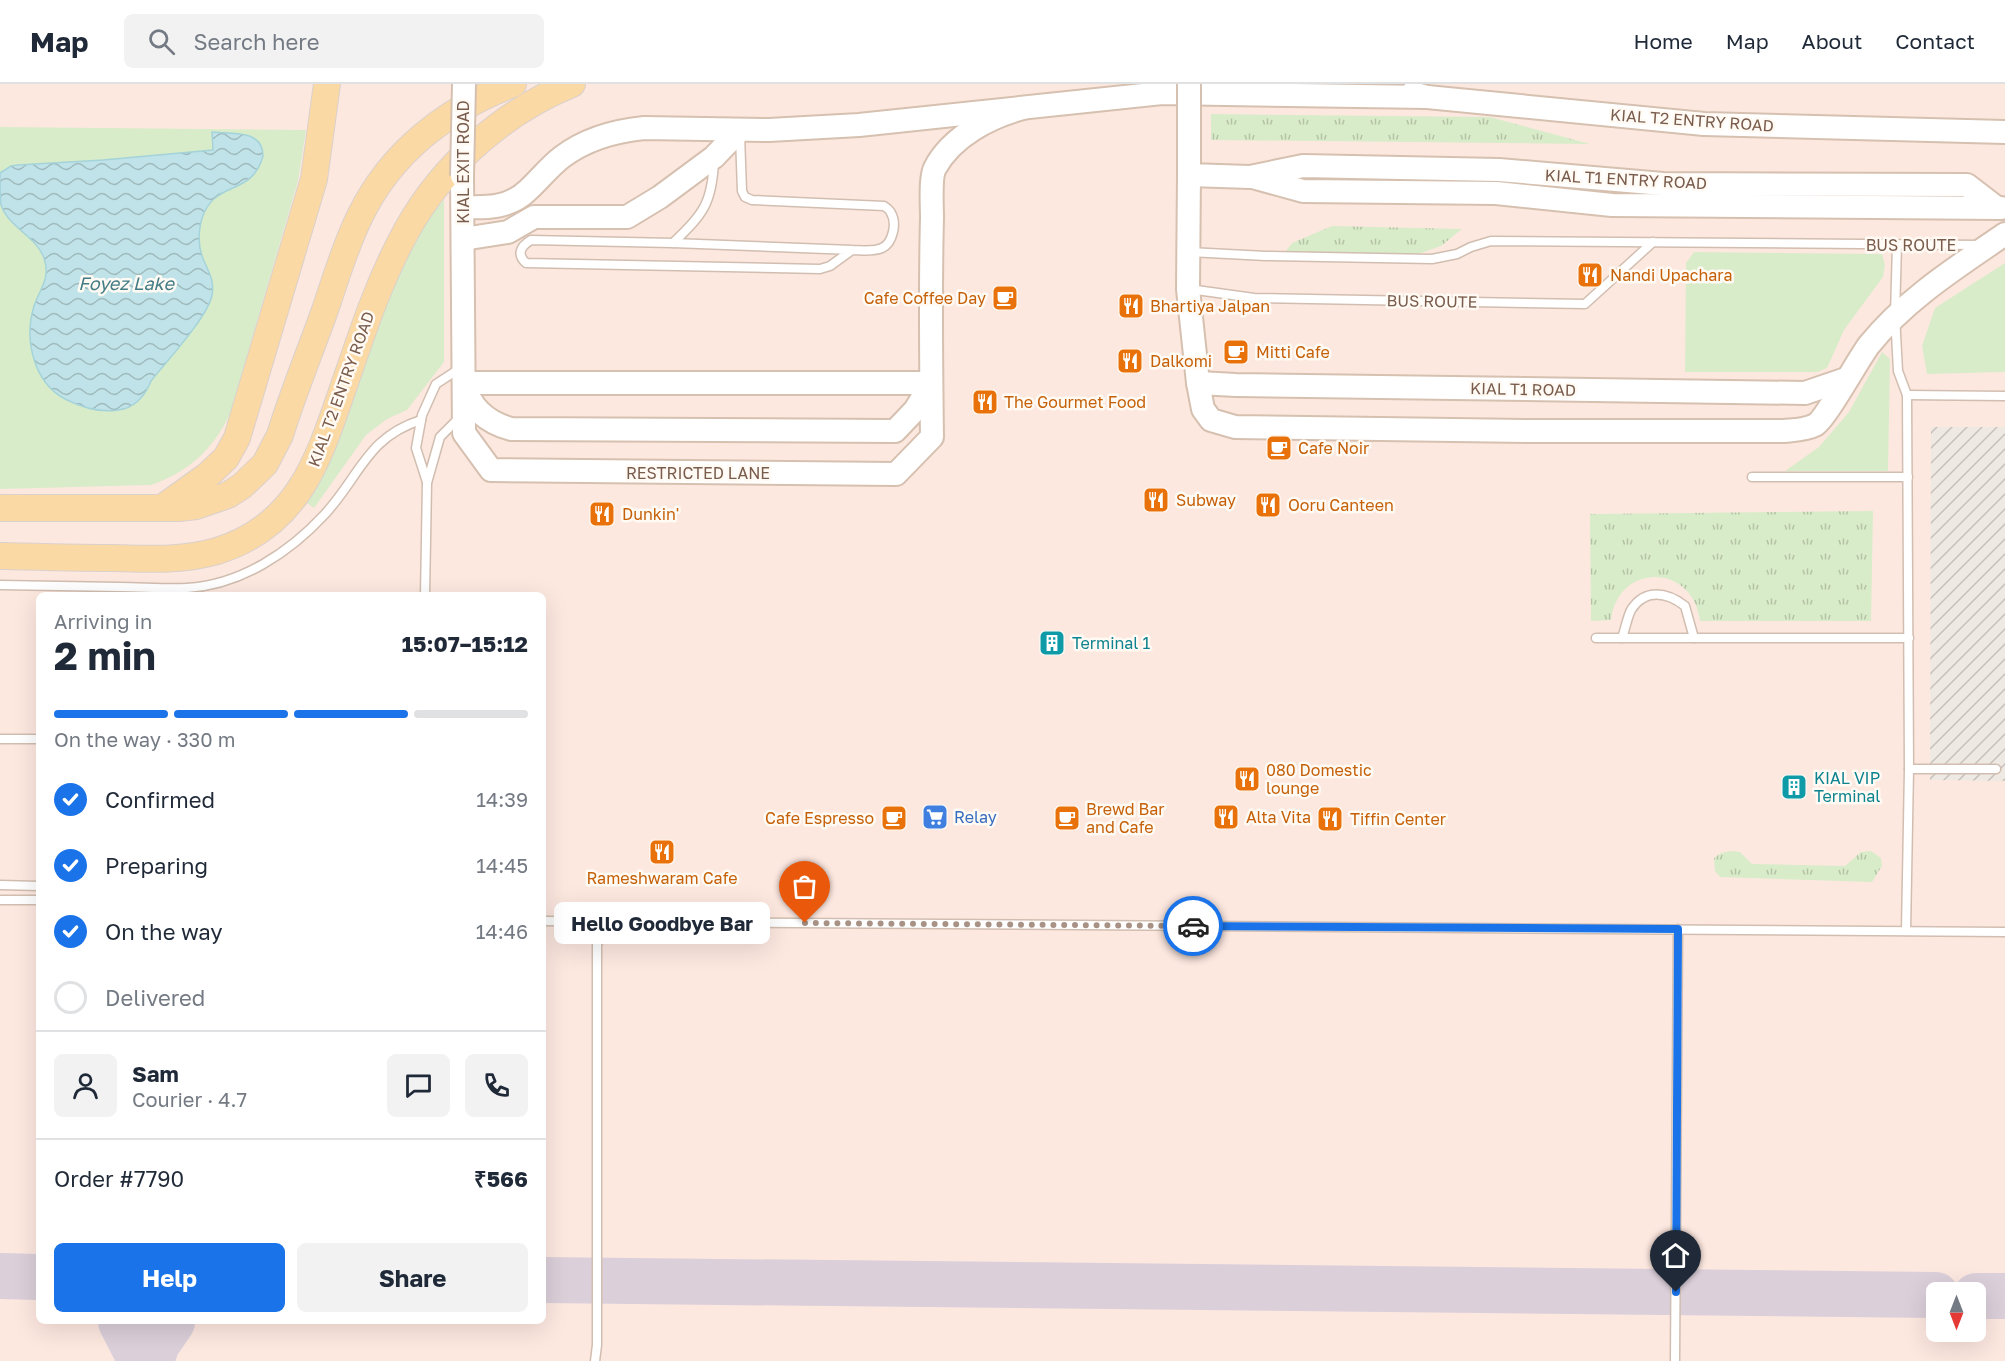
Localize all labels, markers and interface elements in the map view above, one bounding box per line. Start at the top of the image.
search box [124,14,544,68]
text: Map [30,25,88,58]
icon: search [145,25,178,58]
text: Search here [193,28,319,55]
text: Home [1633,28,1693,54]
text: Map [1726,28,1769,54]
text: About [1802,28,1862,54]
text: Contact [1895,28,1975,54]
street label: KIAL EXIT ROAD [453,100,473,224]
street label: KIAL T2 ENTRY ROAD [1610,104,1774,136]
street label: KIAL T1 ENTRY ROAD [1544,165,1708,193]
street label: BUS ROUTE [1866,235,1956,255]
restaurant icon: Nandi Upachara [1575,260,1605,290]
place label: Nandi Upachara [1610,265,1732,285]
water label: Foyez Lake [78,272,175,294]
cafe icon: Cafe Coffee Day [990,283,1020,313]
place label: Cafe Coffee Day [864,288,986,308]
street label: BUS ROUTE [1386,290,1478,312]
restaurant icon: Bhartiya Jalpan [1116,291,1146,321]
place label: Bhartiya Jalpan [1150,296,1270,316]
street label: KIAL T2 ENTRY ROAD [304,309,378,469]
cafe icon: Mitti Cafe [1221,337,1251,367]
place label: Mitti Cafe [1256,342,1330,362]
restaurant icon: Dalkomi [1115,346,1145,376]
place label: Dalkomi [1150,351,1212,371]
street label: KIAL T1 ROAD [1470,378,1576,400]
restaurant icon: The Gourmet Food [970,387,1000,417]
place label: The Gourmet Food [1004,392,1146,412]
cafe icon: Cafe Noir [1264,433,1294,463]
place label: Cafe Noir [1298,438,1369,458]
street label: RESTRICTED LANE [626,463,770,483]
restaurant icon: Subway [1141,485,1171,515]
place label: Subway [1176,490,1236,510]
restaurant icon: Ooru Canteen [1253,490,1283,520]
place label: Ooru Canteen [1288,495,1394,515]
restaurant icon: Dunkin' [587,499,617,529]
place label: Dunkin' [622,504,679,524]
text: Arriving in [54,609,152,633]
building icon: Terminal 1 [1037,628,1067,658]
text: 15:07–15:12 [402,630,528,657]
text: 2 min [54,632,156,679]
place label: Terminal 1 [1072,633,1150,653]
text: On the way · 330 m [54,727,235,751]
place label: 080 Domestic lounge [1266,760,1372,798]
restaurant icon: 080 Domestic lounge [1232,764,1262,794]
place label: KIAL VIP Terminal [1814,768,1880,806]
building icon: KIAL VIP Terminal [1779,772,1809,802]
icon: check [54,783,87,816]
text: Confirmed [105,786,215,813]
text: 14:39 [476,787,528,811]
place label: Brewd Bar and Cafe [1086,799,1165,837]
supermarket icon: Relay [920,802,950,832]
restaurant icon: Alta Vita [1211,802,1241,832]
cafe icon: Cafe Espresso [879,803,909,833]
cafe icon: Brewd Bar and Cafe [1052,803,1082,833]
restaurant icon: Tiffin Center [1315,804,1345,834]
place label: Relay [954,807,997,827]
place label: Alta Vita [1246,807,1311,827]
place label: Cafe Espresso [765,808,874,828]
place label: Tiffin Center [1350,809,1446,829]
restaurant icon: Rameshwaram Cafe [647,837,677,867]
icon: check [54,849,87,882]
text: Preparing [105,852,208,879]
text: 14:45 [476,853,528,877]
pin [779,861,830,923]
place label: Rameshwaram Cafe [586,868,738,888]
icon: bag [788,870,821,903]
courier [1163,896,1223,956]
callout: Hello Goodbye Bar [553,902,769,944]
icon: car [1177,910,1210,943]
text: Hello Goodbye Bar [571,911,753,935]
icon: check [54,915,87,948]
text: On the way [105,918,223,945]
text: 14:46 [476,919,528,943]
text: Delivered [105,984,205,1011]
button: person [54,1054,117,1117]
button: chat [387,1054,450,1117]
button: phone [465,1054,528,1117]
text: Sam [132,1060,179,1087]
text: Courier · 4.7 [132,1087,247,1111]
text: Order #7790 [54,1165,184,1192]
text: ₹566 [474,1165,528,1192]
pin [1650,1230,1701,1292]
icon: home [1659,1239,1692,1272]
button: Help [54,1243,285,1312]
button: Share [297,1243,528,1312]
north arrow [1926,1282,1986,1342]
map controls [1926,1282,1986,1342]

